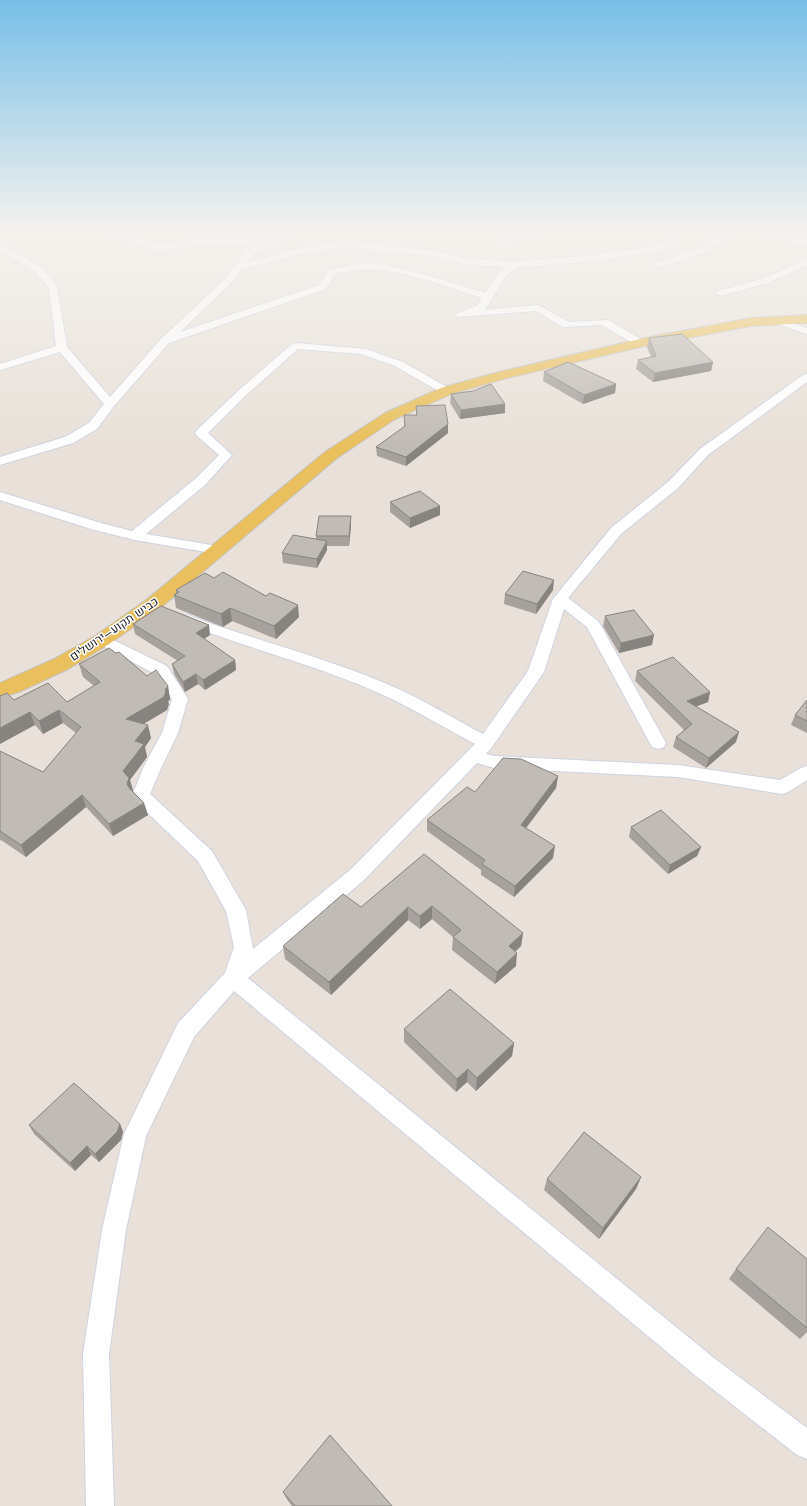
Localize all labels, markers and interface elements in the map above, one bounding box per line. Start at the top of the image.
street label: כביש תקוע–ירושלים [66,593,162,665]

